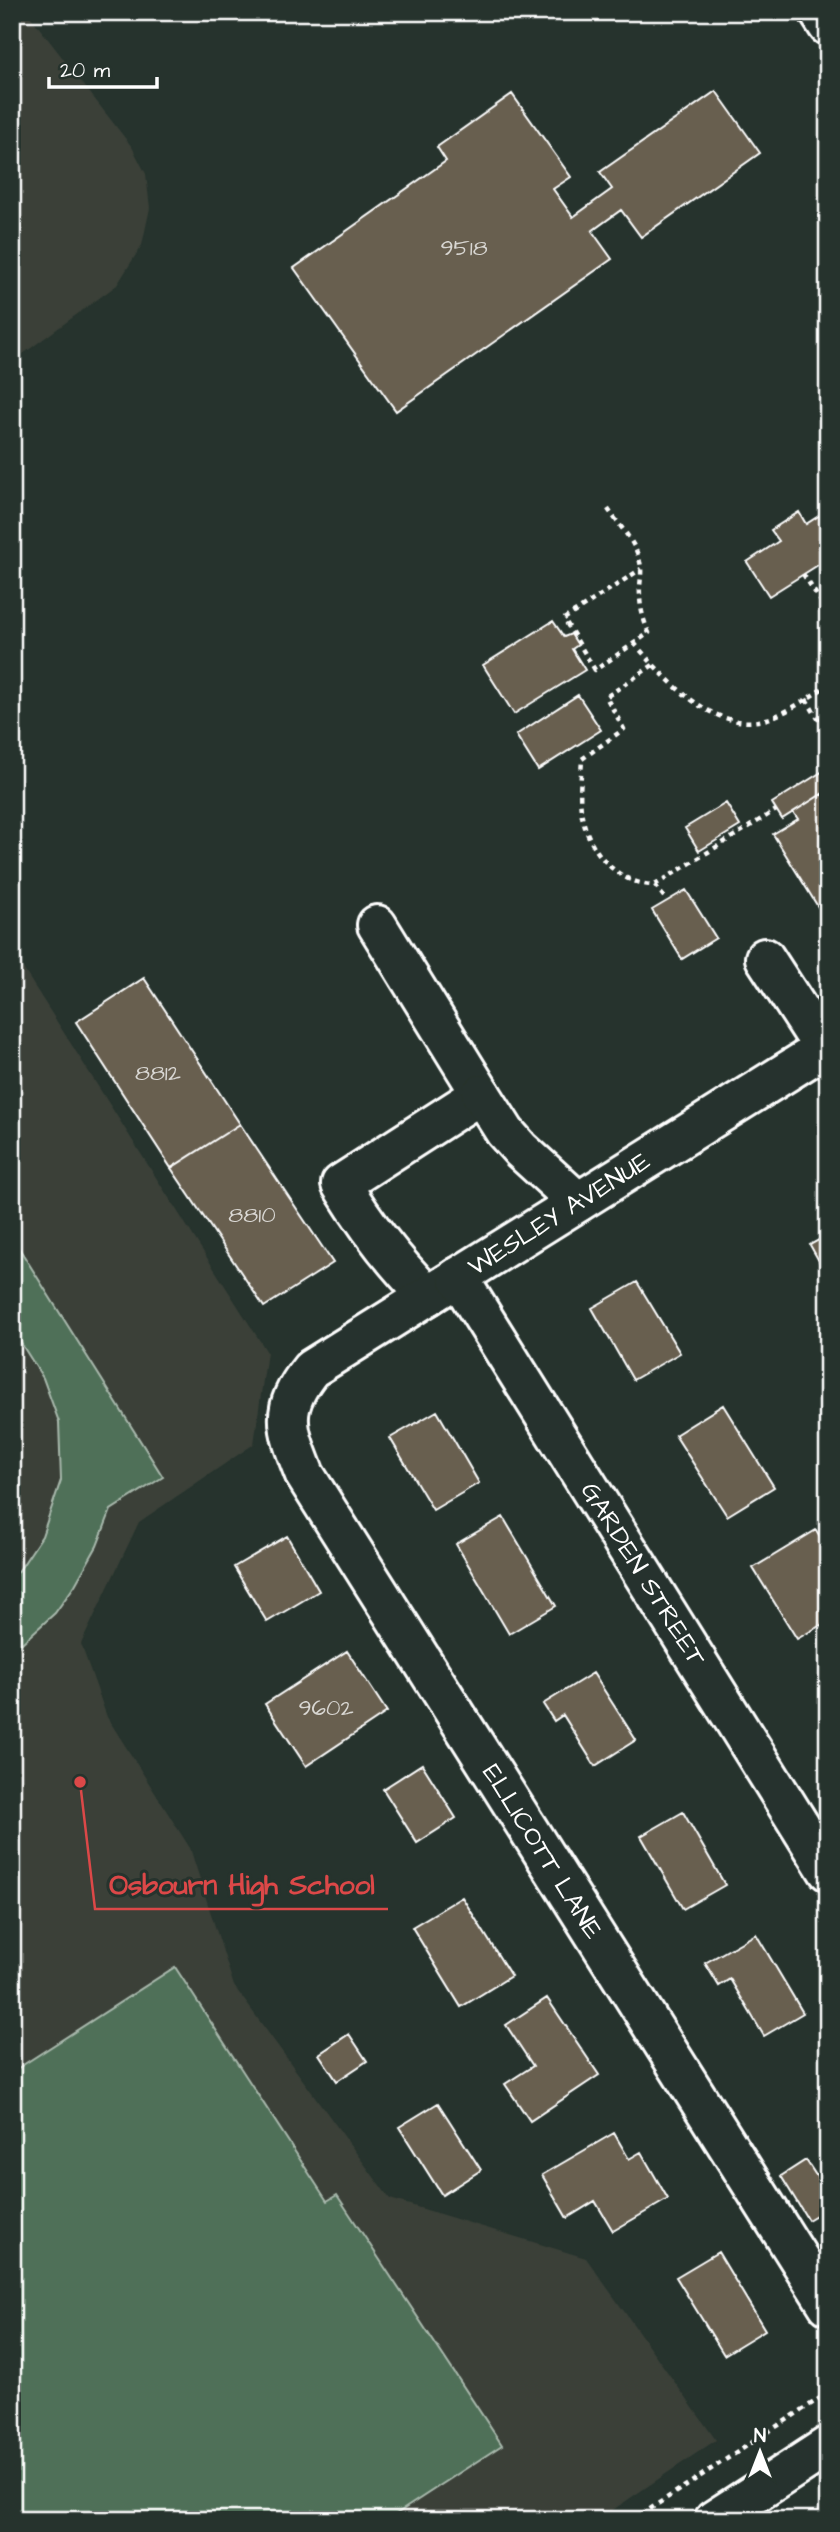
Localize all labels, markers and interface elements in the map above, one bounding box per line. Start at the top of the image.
scale bar [49,46,158,90]
text: 20 m [60,56,111,85]
house number: 9518 [440,232,488,264]
house number: 8812 [135,1057,181,1089]
street label: WESLEY AVENUE [461,1143,657,1285]
house number: 8810 [228,1199,276,1231]
street label: GARDEN STREET [572,1475,714,1674]
house number: 9602 [298,1692,354,1724]
street label: ELLICOTT LANE [474,1757,611,1946]
callout: Osbourn High School [95,1860,388,1909]
text: Osbourn High School [109,1866,375,1907]
north arrow [724,2416,794,2486]
text: N [754,2423,766,2450]

